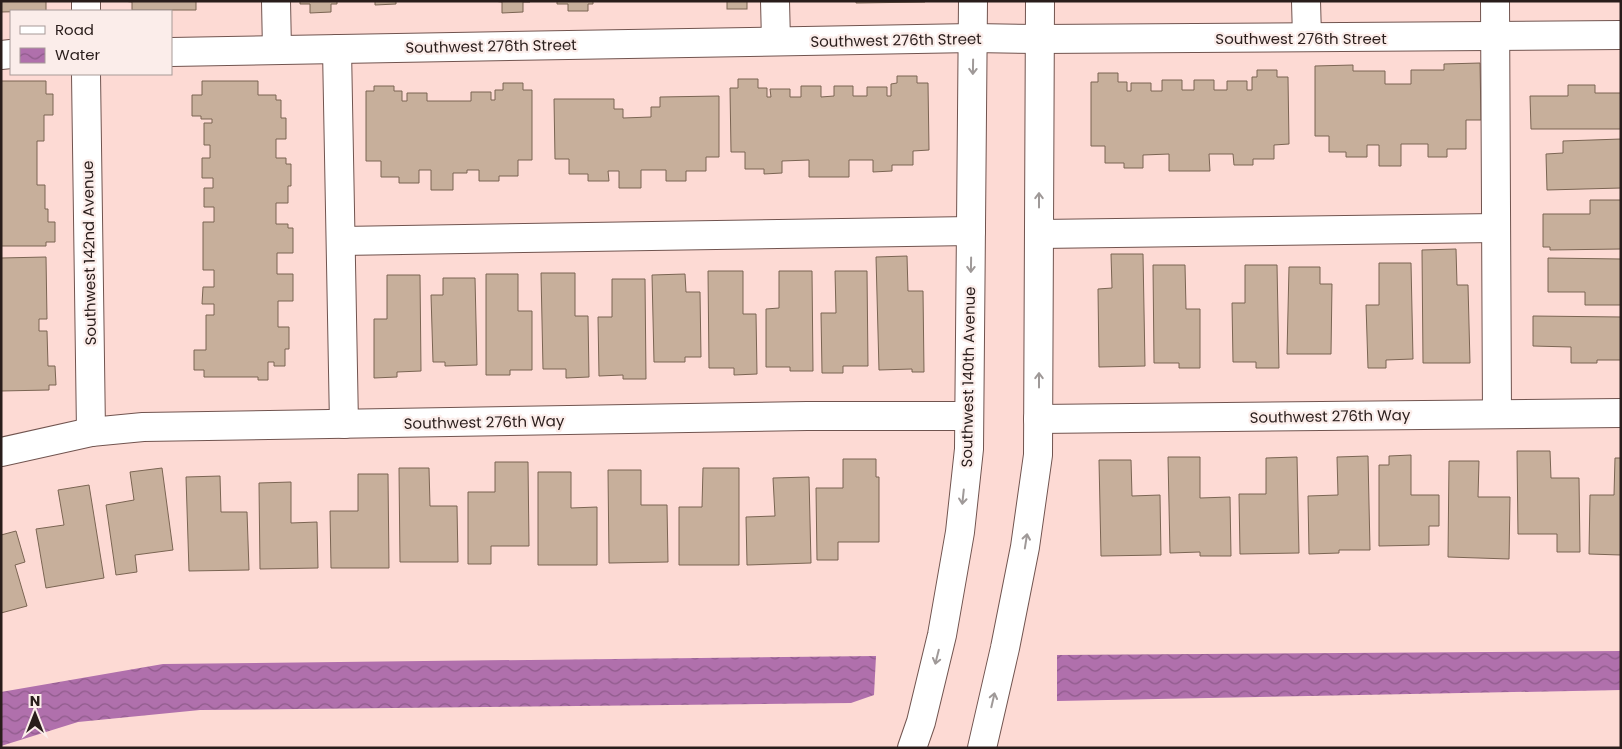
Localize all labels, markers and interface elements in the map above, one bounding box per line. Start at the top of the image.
legend [10,10,172,75]
text: Road [55,19,94,40]
street label: Southwest 276th Street [810,28,982,52]
street label: Southwest 276th Street [1215,28,1387,49]
street label: Southwest 276th Street [405,34,577,58]
text: Water [55,44,101,65]
one-way arrow [968,59,978,75]
street label: Southwest 142nd Avenue [77,160,101,346]
one-way arrow [1035,192,1044,208]
one-way arrow [966,256,976,273]
street label: Southwest 140th Avenue [956,286,980,468]
one-way arrow [1034,372,1044,388]
street label: Southwest 276th Way [1250,404,1411,428]
street label: Southwest 276th Way [404,410,565,434]
one-way arrow [959,489,968,505]
one-way arrow [1021,533,1031,549]
one-way arrow [932,649,941,665]
north arrow [10,689,60,739]
text: N [30,691,40,711]
one-way arrow [989,693,998,709]

